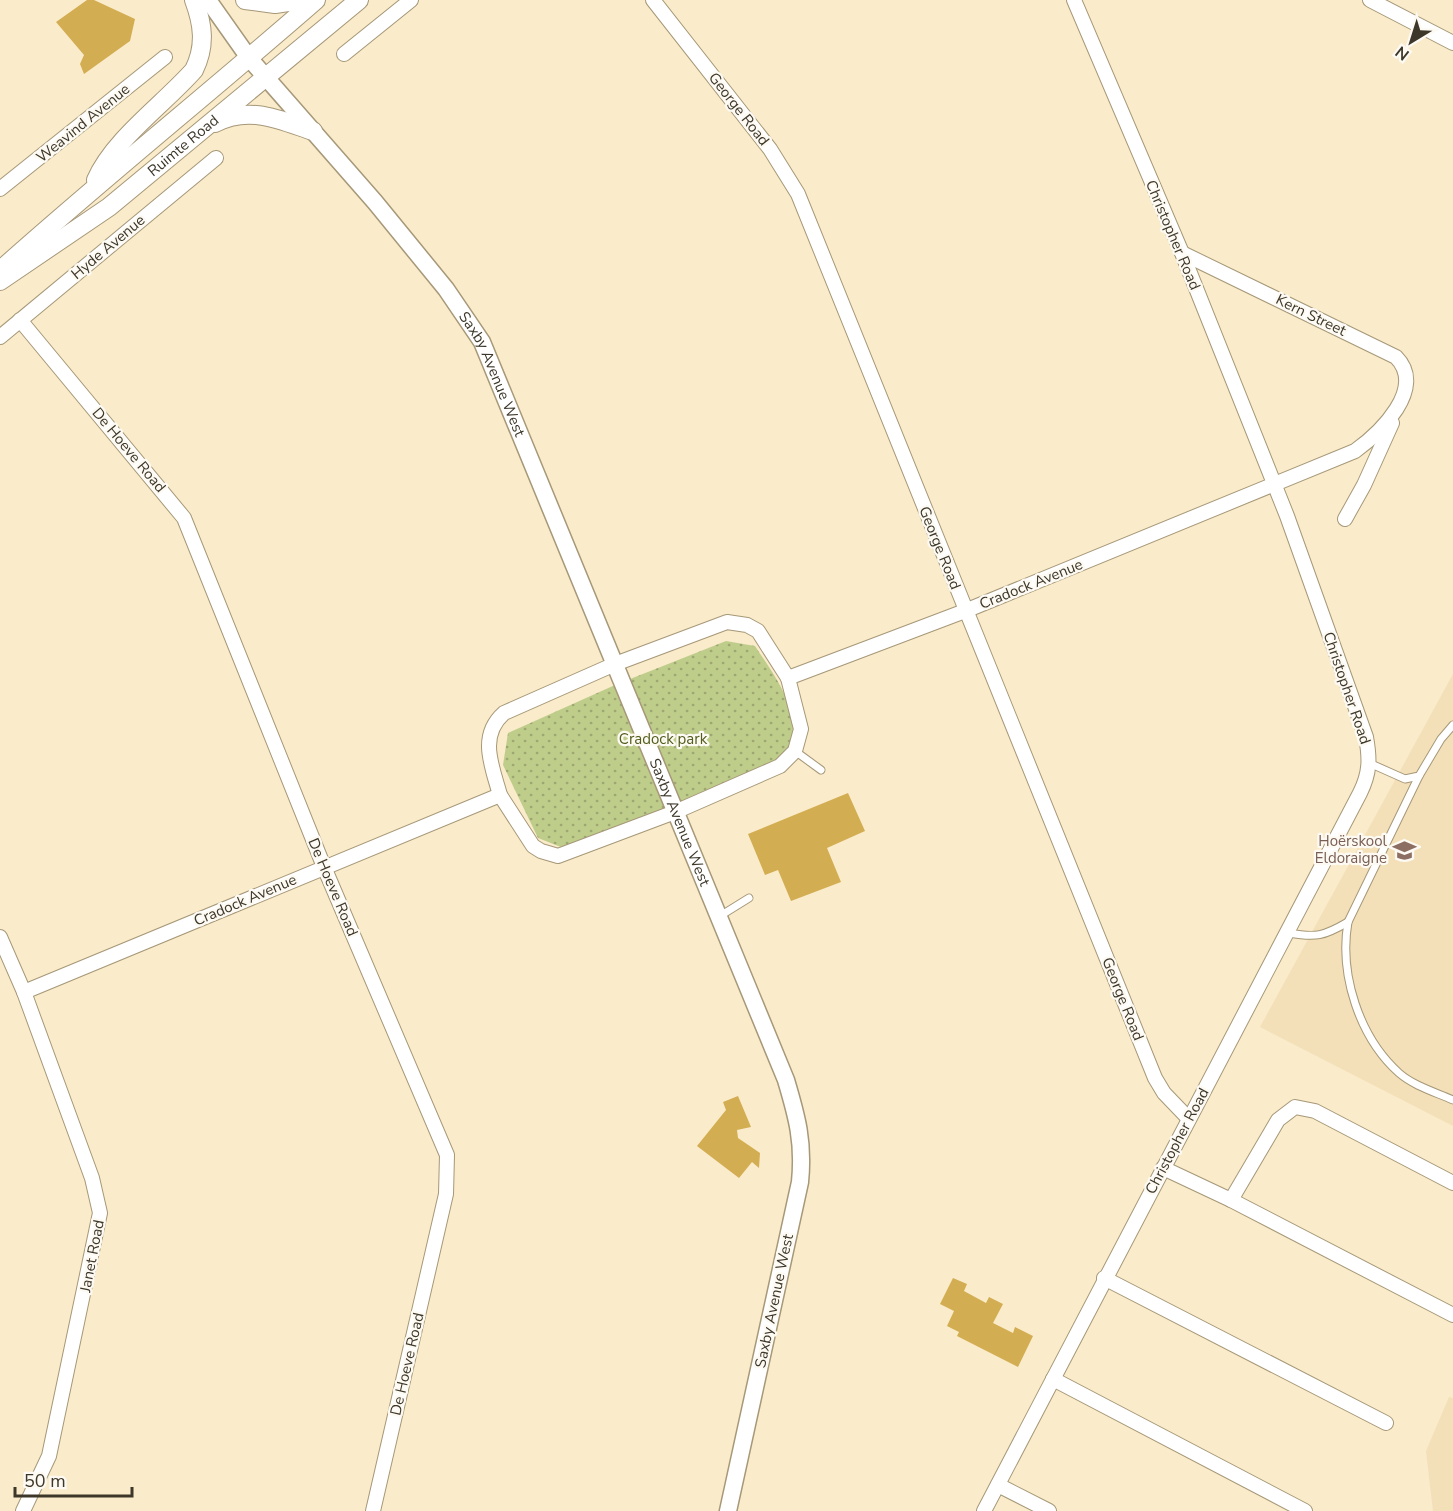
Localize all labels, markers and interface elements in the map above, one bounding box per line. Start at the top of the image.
north arrow [1381,12,1441,72]
text: N [1391,41,1414,65]
street label: George Road [704,68,774,150]
street label: Weavind Avenue [32,79,134,167]
street label: Ruimte Road [143,110,223,181]
street label: Christopher Road [1141,177,1205,293]
street label: Hyde Avenue [67,210,149,284]
street label: Kern Street [1273,289,1350,341]
street label: Saxby Avenue West [454,308,530,440]
street label: De Hoeve Road [88,403,170,497]
street label: George Road [914,503,966,593]
street label: Cradock Avenue [976,554,1086,614]
street label: Christopher Road [1318,629,1376,747]
park label: Cradock park [619,729,708,749]
street label: Saxby Avenue West [645,755,715,890]
place label: Hoërskool Eldoraigne [1315,831,1388,868]
street label: De Hoeve Road [303,835,363,939]
school or university icon: Hoërskool Eldoraigne [1392,837,1418,863]
street label: Cradock Avenue [191,869,299,931]
street label: George Road [1097,954,1149,1044]
street label: Christopher Road [1141,1084,1213,1198]
street label: Janet Road [75,1218,109,1295]
street label: Saxby Avenue West [750,1232,798,1370]
street label: De Hoeve Road [385,1311,429,1417]
scale bar [15,1460,132,1498]
text: 50 m [24,1469,66,1493]

